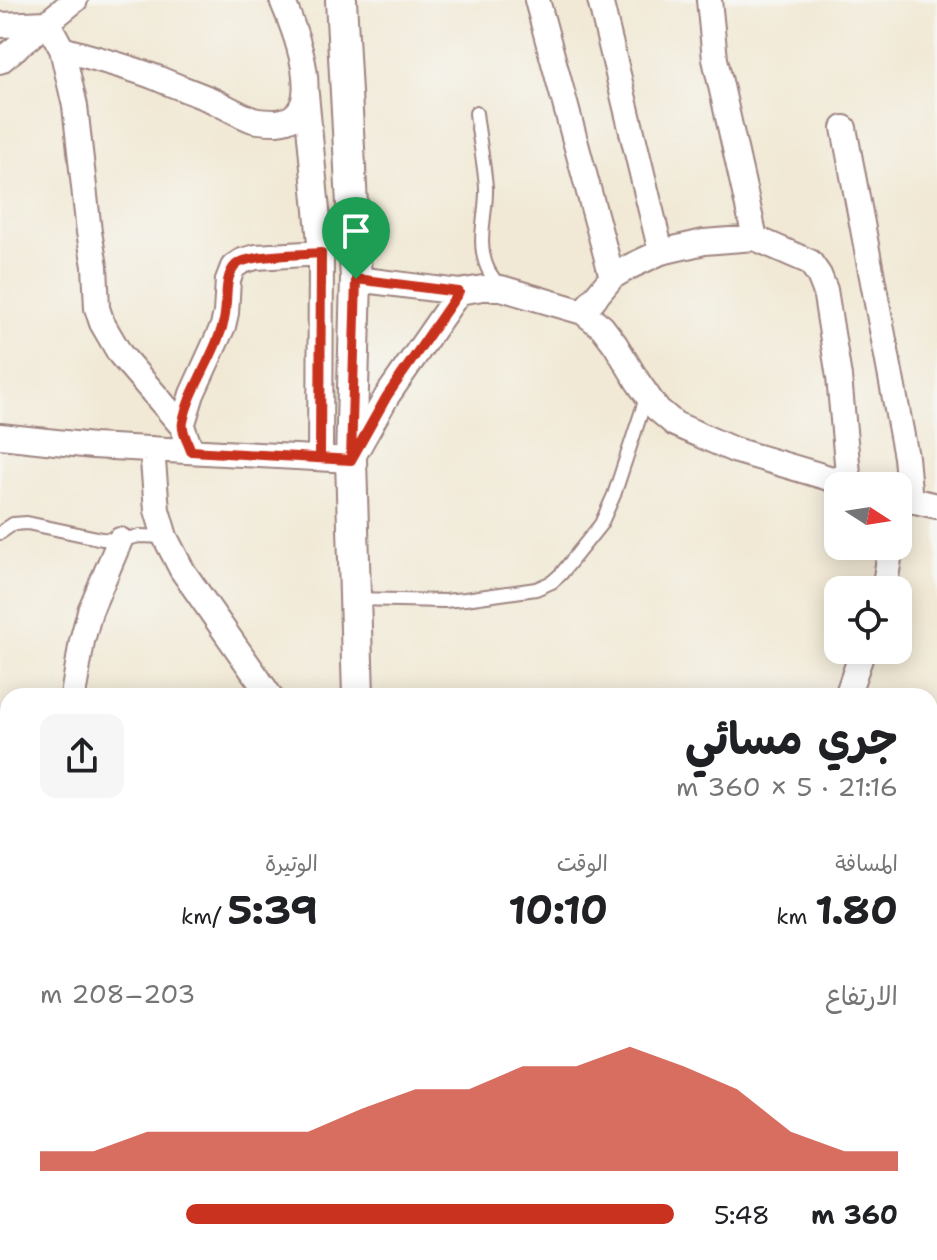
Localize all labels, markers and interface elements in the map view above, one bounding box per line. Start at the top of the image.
pin [322,197,390,279]
icon: arrive [334,209,378,253]
north arrow [824,472,912,560]
map controls [824,472,912,664]
button: locate [824,576,912,664]
text: جري مسائي [685,709,898,768]
button: share [40,714,124,798]
text: 21:16 · 5 × 360 m [676,769,898,804]
text: الوتيرة [265,849,318,878]
text: الوقت [557,849,608,878]
text: المسافة [835,849,898,878]
text: 5:39 [227,883,318,937]
text: 10:10 [508,883,608,937]
text: 1.80 [815,883,898,937]
text: /km [181,902,227,931]
text: km [776,902,815,931]
text: 203–208 m [40,976,195,1011]
text: الارتفاع [825,978,898,1013]
text: 5:48 [714,1197,770,1232]
text: 360 m [811,1197,898,1232]

